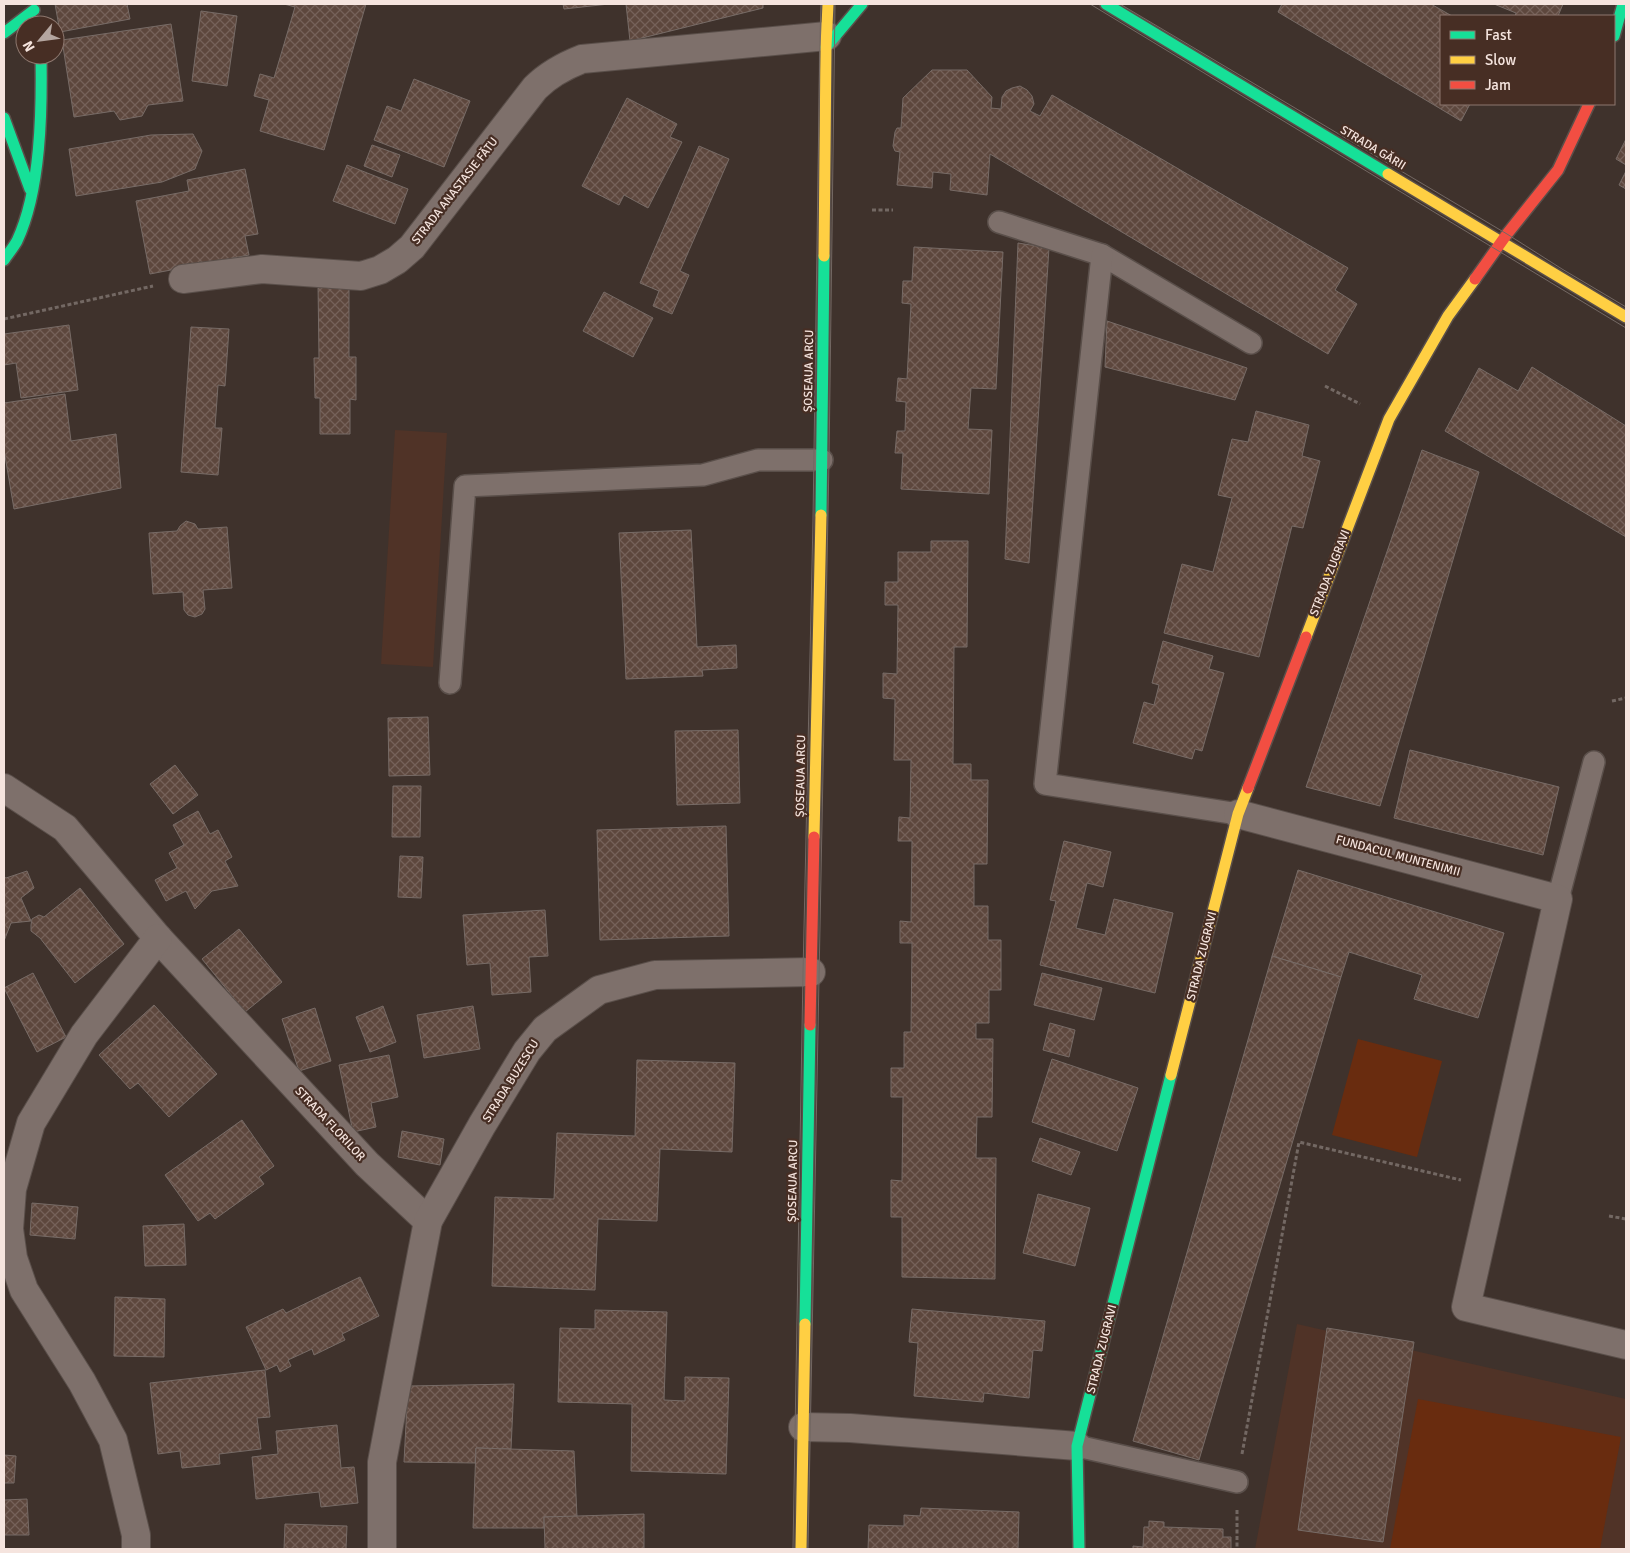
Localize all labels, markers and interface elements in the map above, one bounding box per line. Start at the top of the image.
north arrow [15,15,65,65]
legend [1440,15,1615,105]
text: Fast [1485,26,1512,44]
text: N [19,38,39,54]
text: Slow [1485,51,1516,69]
text: Jam [1485,76,1511,94]
street label: STRADA GĂRII [1338,123,1408,173]
street label: STRADA ANASTASIE FĂTU [409,134,501,248]
street label: ȘOSEAUA ARCU [801,330,817,412]
street label: STRADA ZUGRAVI [1307,528,1353,618]
street label: ȘOSEAUA ARCU [793,735,809,817]
street label: FUNDACUL MUNTENIMII [1334,832,1462,880]
street label: STRADA ZUGRAVI [1184,910,1220,1002]
street label: STRADA BUZESCU [479,1037,543,1125]
street label: STRADA FLORILOR [292,1084,368,1164]
street label: ȘOSEAUA ARCU [785,1140,801,1222]
street label: STRADA ZUGRAVI [1084,1303,1120,1395]

